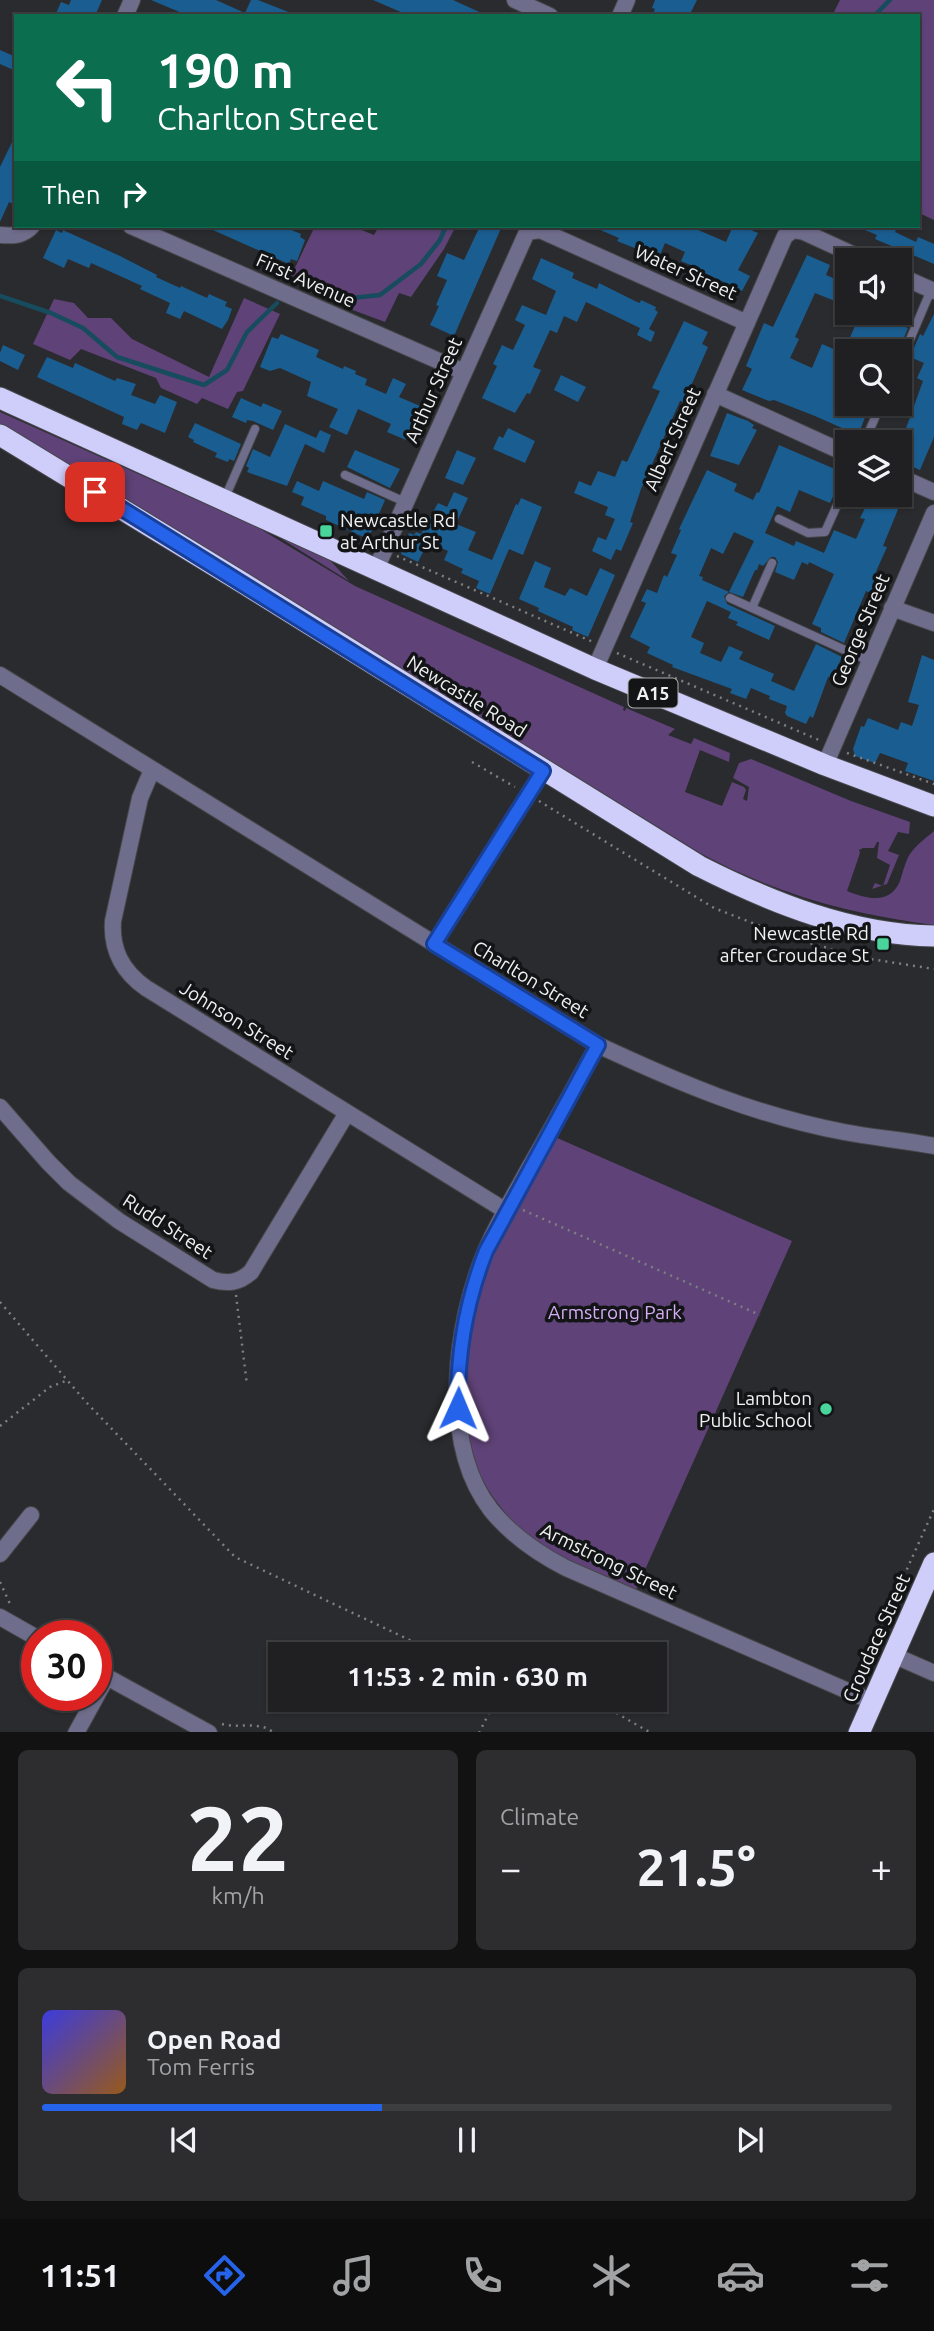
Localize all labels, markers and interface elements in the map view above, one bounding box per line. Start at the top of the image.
icon: left [42,42,133,133]
text: 190 m [157,42,294,97]
text: Charlton Street [157,100,378,136]
icon: right [115,175,153,213]
text: Then [42,180,101,209]
street label: Water Street [632,240,741,305]
street label: First Avenue [253,248,359,312]
map controls [835,248,912,507]
button: sound [835,248,912,325]
street label: Arthur Street [400,333,466,446]
button: search [835,339,912,416]
street label: Albert Street [639,383,705,494]
button: layers [835,430,912,507]
pin [65,462,125,522]
icon: arrive [76,473,114,511]
place label: Newcastle Rd at Arthur St [340,509,456,553]
marker: Newcastle Rd at Arthur St [318,523,334,539]
street label: George Street [826,570,894,690]
street label: Newcastle Road [403,650,531,742]
road number: A15 [628,678,678,708]
place label: Newcastle Rd after Croudace St [720,922,870,966]
street label: Charlton Street [469,936,593,1022]
marker: Newcastle Rd after Croudace St [875,936,891,952]
street label: Johnson Street [176,976,298,1064]
street label: Rudd Street [119,1189,217,1263]
park label: Armstrong Park [548,1301,682,1323]
position arrow [421,1371,495,1445]
place label: Lambton Public School [699,1387,812,1431]
marker: Lambton Public School [818,1401,834,1417]
street label: Armstrong Street [537,1518,681,1604]
street label: Croudace Street [838,1570,914,1706]
speed limit sign: 30 [21,1620,112,1711]
text: 11:53 · 2 min · 630 m [347,1662,588,1691]
text: 22 [187,1786,289,1888]
text: Climate [500,1804,579,1829]
text: 21.5° [636,1838,756,1896]
text: − [500,1847,521,1889]
text: + [871,1847,892,1889]
text: km/h [211,1883,265,1908]
text: Open Road [147,2025,281,2054]
text: Tom Ferris [147,2054,255,2079]
icon: previous [165,2121,203,2159]
icon: pause [448,2121,486,2159]
icon: next [731,2121,769,2159]
icon: directions [200,2251,249,2300]
icon: music [329,2251,378,2300]
icon: phone [458,2251,507,2300]
icon: climate [587,2251,636,2300]
icon: car [716,2251,765,2300]
icon: filters [845,2251,894,2300]
text: 11:51 [40,2257,120,2293]

